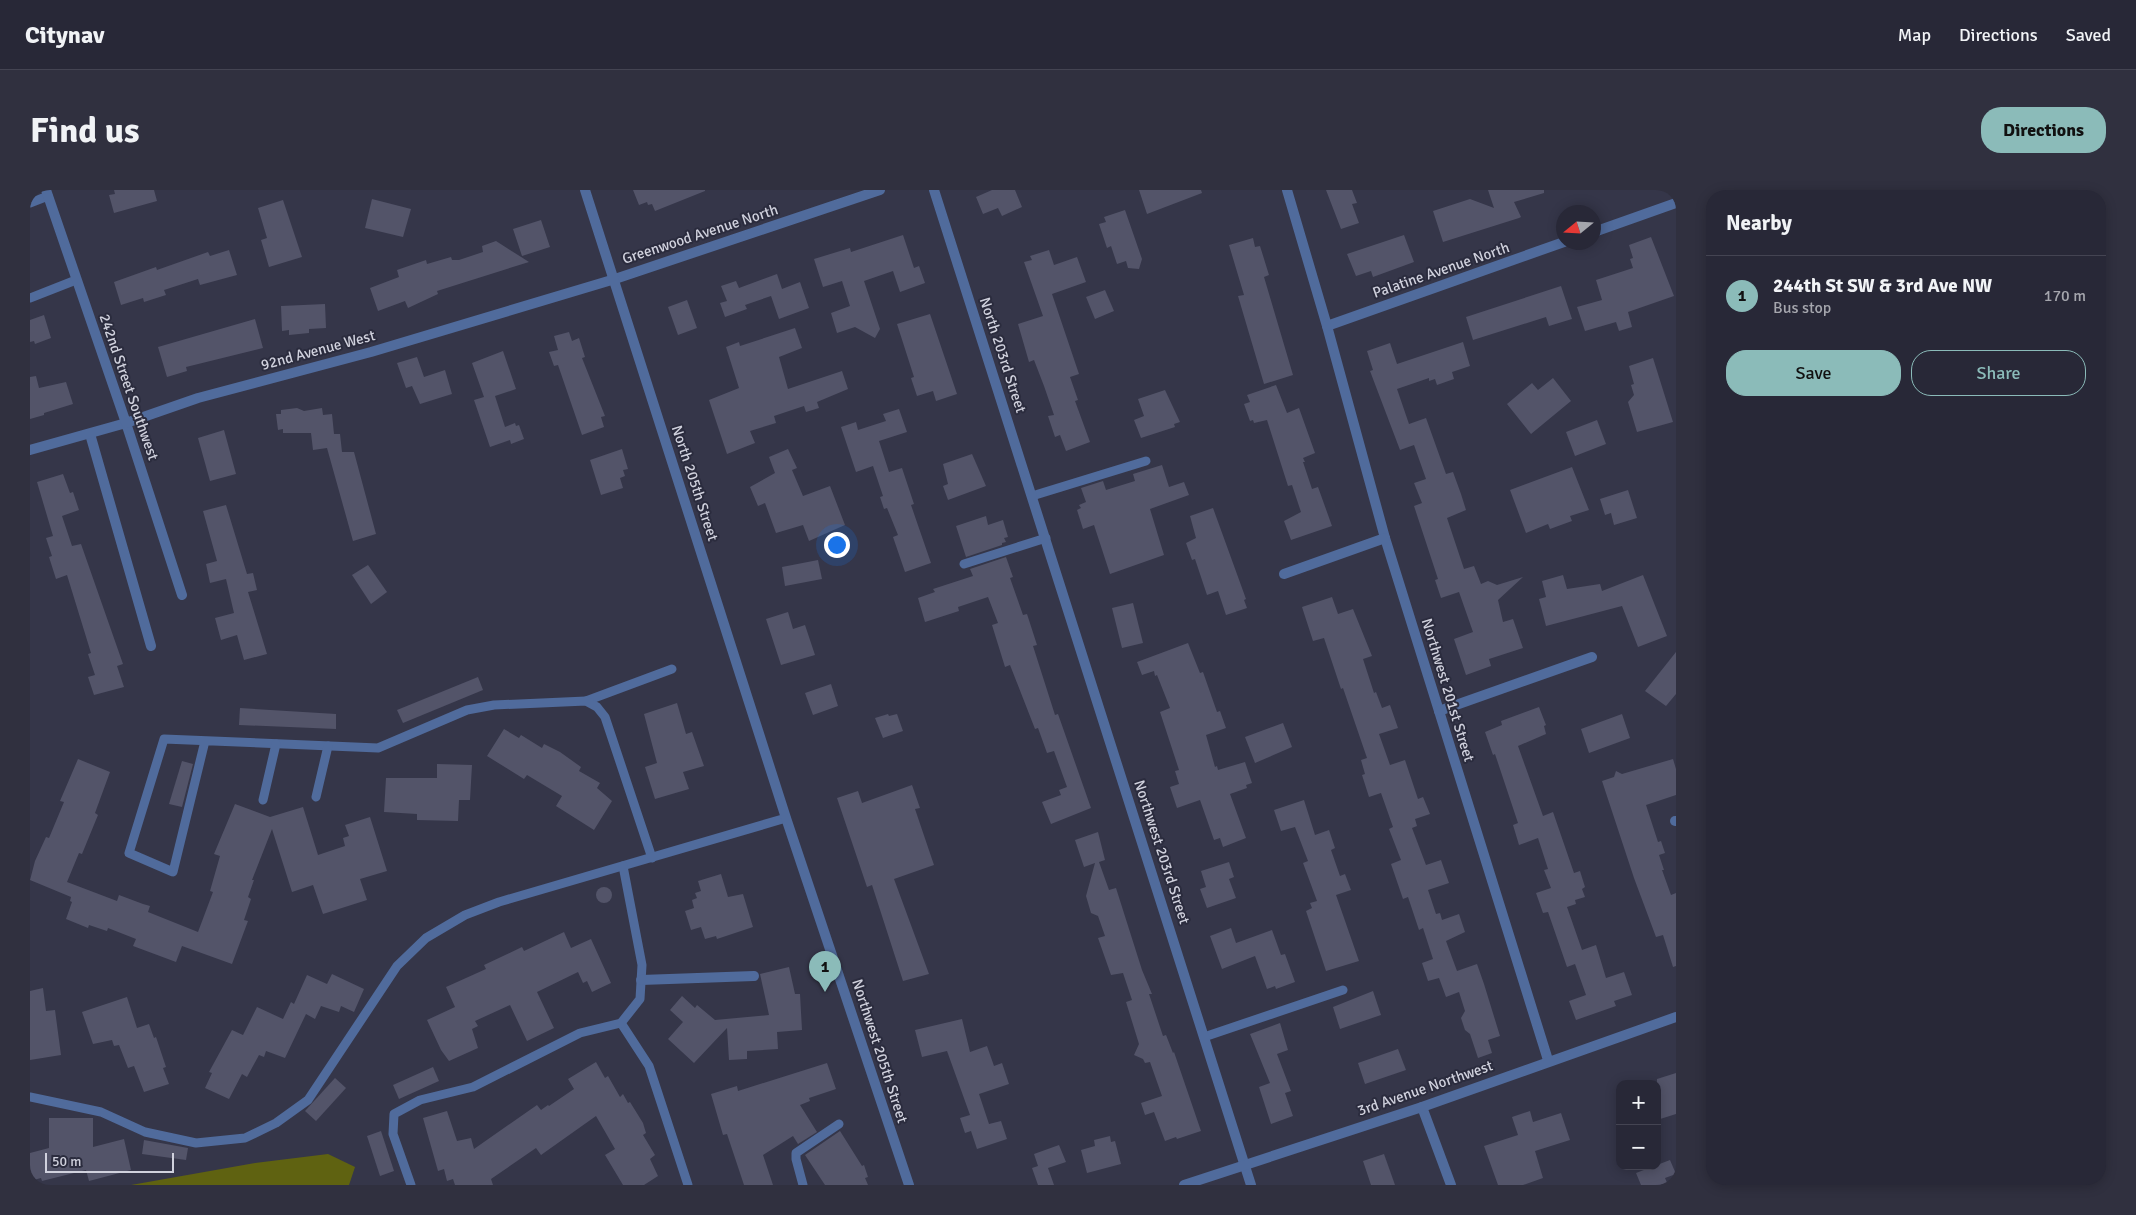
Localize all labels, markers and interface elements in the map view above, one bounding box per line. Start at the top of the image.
text: Citynav [25,20,104,50]
text: Map [1898,24,1931,46]
text: Directions [1959,24,2038,46]
text: Saved [2066,24,2111,46]
button: Directions [1981,107,2106,153]
text: Find us [30,109,140,152]
street label: Greenwood Avenue North [620,200,780,268]
north arrow [1556,205,1601,250]
text: Nearby [1726,210,1792,236]
street label: Palatine Avenue North [1370,238,1512,302]
text: 244th St SW & 3rd Ave NW [1773,274,1992,298]
text: 1 [1738,286,1746,306]
text: 170 m [2044,286,2086,306]
street label: North 203rd Street [976,295,1030,415]
text: Bus stop [1773,298,1831,318]
street label: 242nd Street Southwest [95,311,163,463]
street label: 92nd Avenue West [259,326,377,374]
button: Save [1726,350,1901,396]
button: Share [1911,350,2086,396]
street label: North 205th Street [668,423,722,543]
your location [824,532,850,558]
street label: Northwest 201st Street [1418,616,1478,764]
street label: Northwest 203rd Street [1130,778,1194,926]
pin: 1 [809,951,841,992]
street label: Northwest 205th Street [848,977,912,1125]
street label: 3rd Avenue Northwest [1355,1056,1495,1120]
map controls [1616,1080,1661,1170]
button: + [1616,1080,1661,1125]
button: − [1616,1125,1661,1170]
scale bar [45,1150,174,1173]
text: 50 m [52,1153,81,1170]

